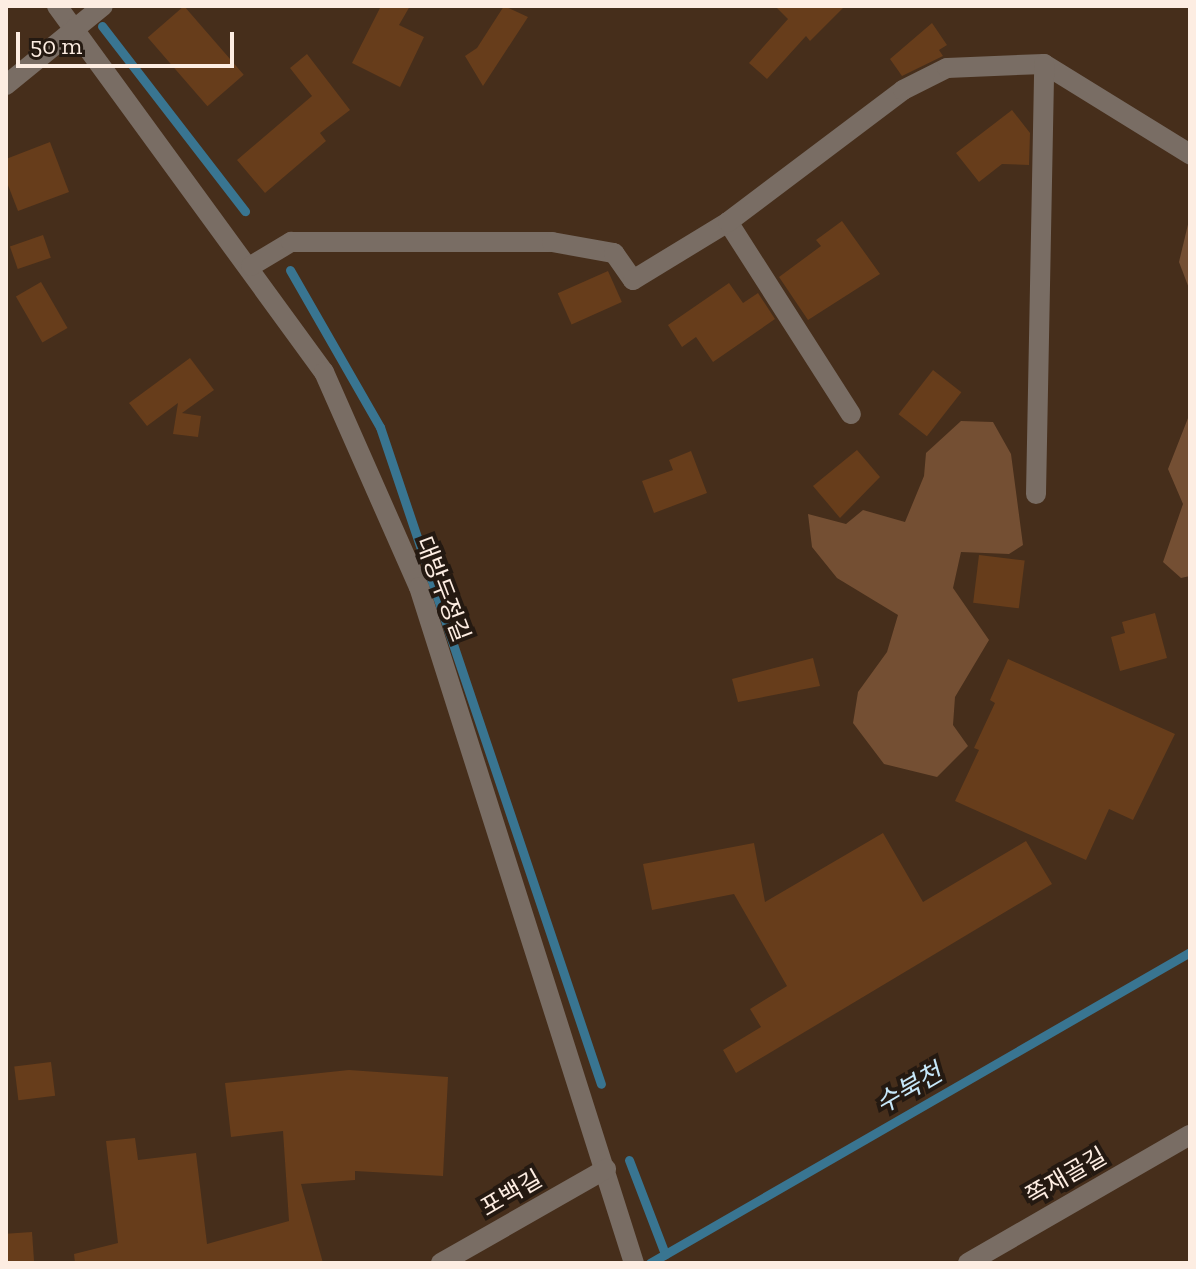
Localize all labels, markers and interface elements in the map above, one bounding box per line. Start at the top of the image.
scale bar [20,16,238,66]
text: 50 m [30,31,82,60]
street label: 대방두정길 [410,532,476,646]
water label: 수북천 [870,1058,948,1120]
street label: 쪽재골길 [1021,1141,1111,1211]
street label: 포백길 [475,1164,547,1222]

